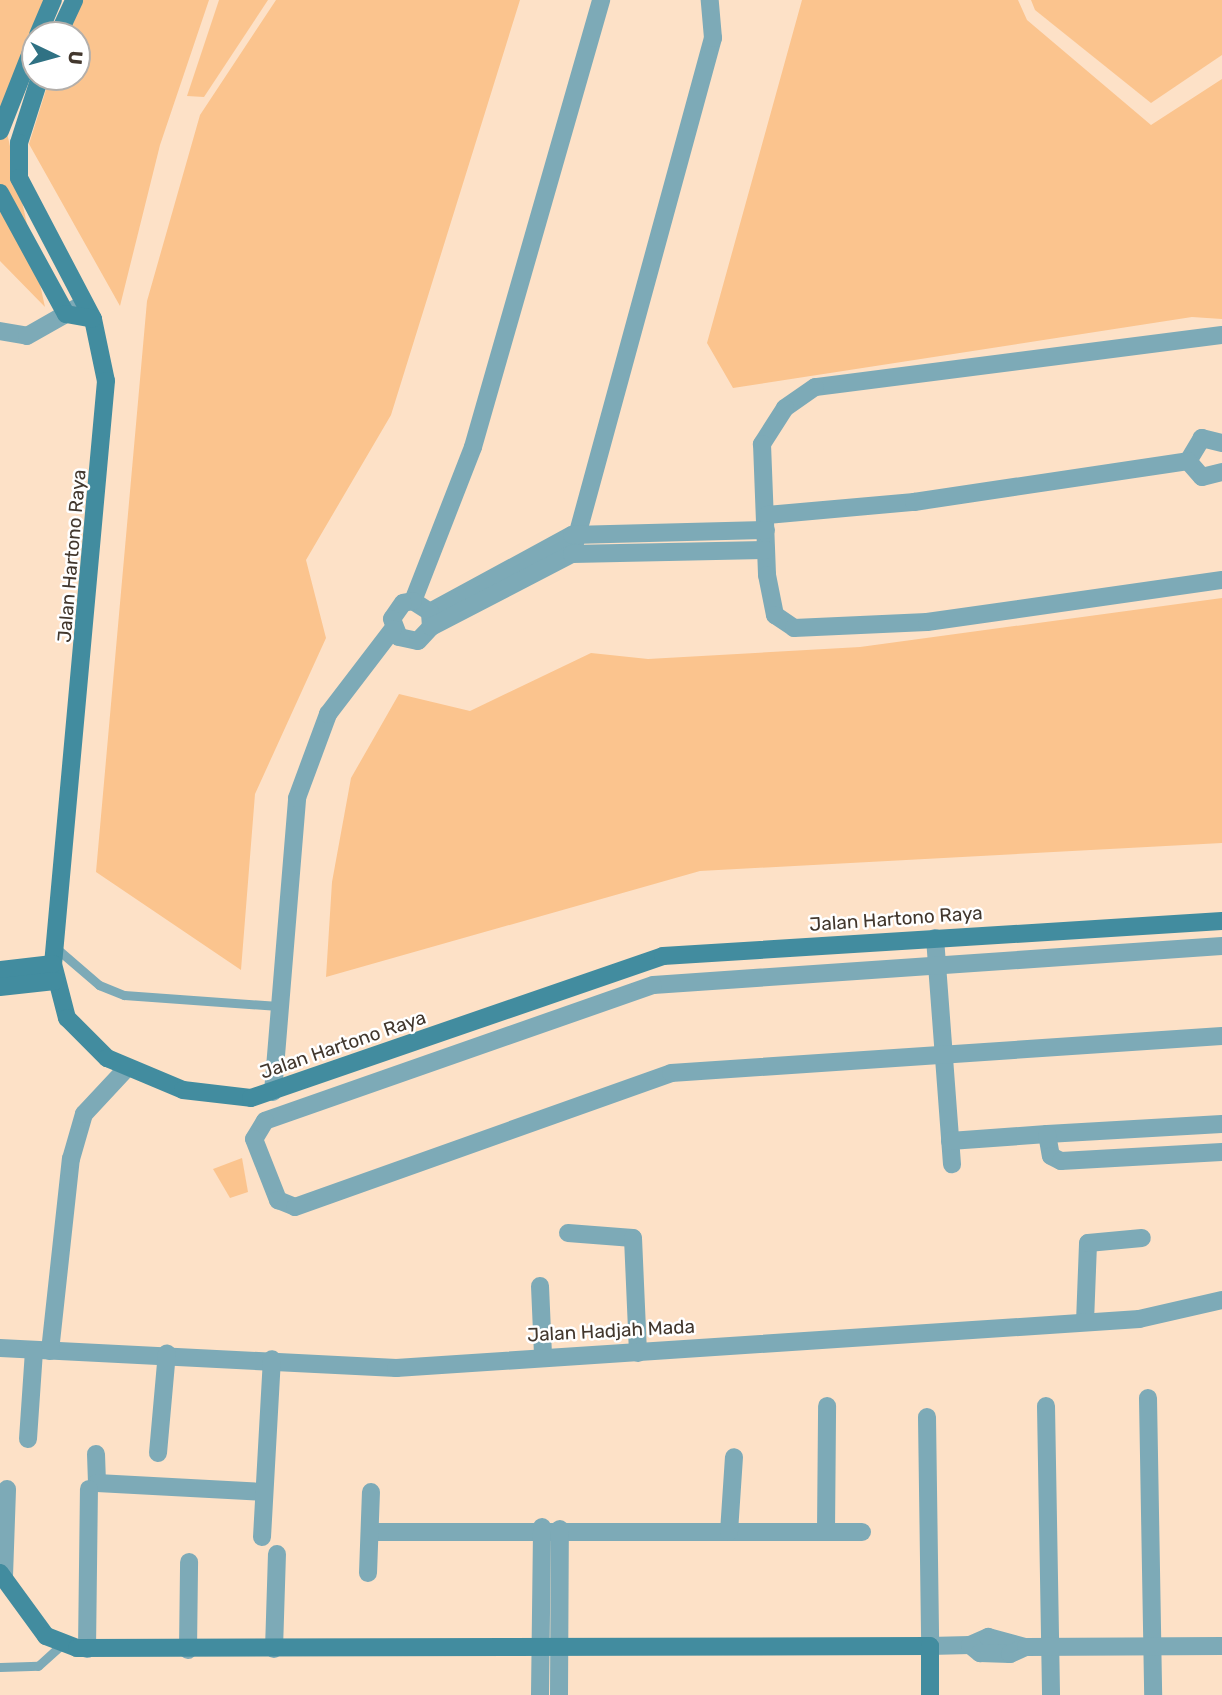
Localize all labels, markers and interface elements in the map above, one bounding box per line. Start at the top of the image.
north arrow [21,21,91,91]
text: U [63,50,87,66]
street label: Jalan Hartono Raya [53,468,91,644]
street label: Jalan Hartono Raya [809,902,983,936]
street label: Jalan Hartono Raya [257,1006,429,1084]
street label: Jalan Hadjah Mada [527,1315,695,1347]

